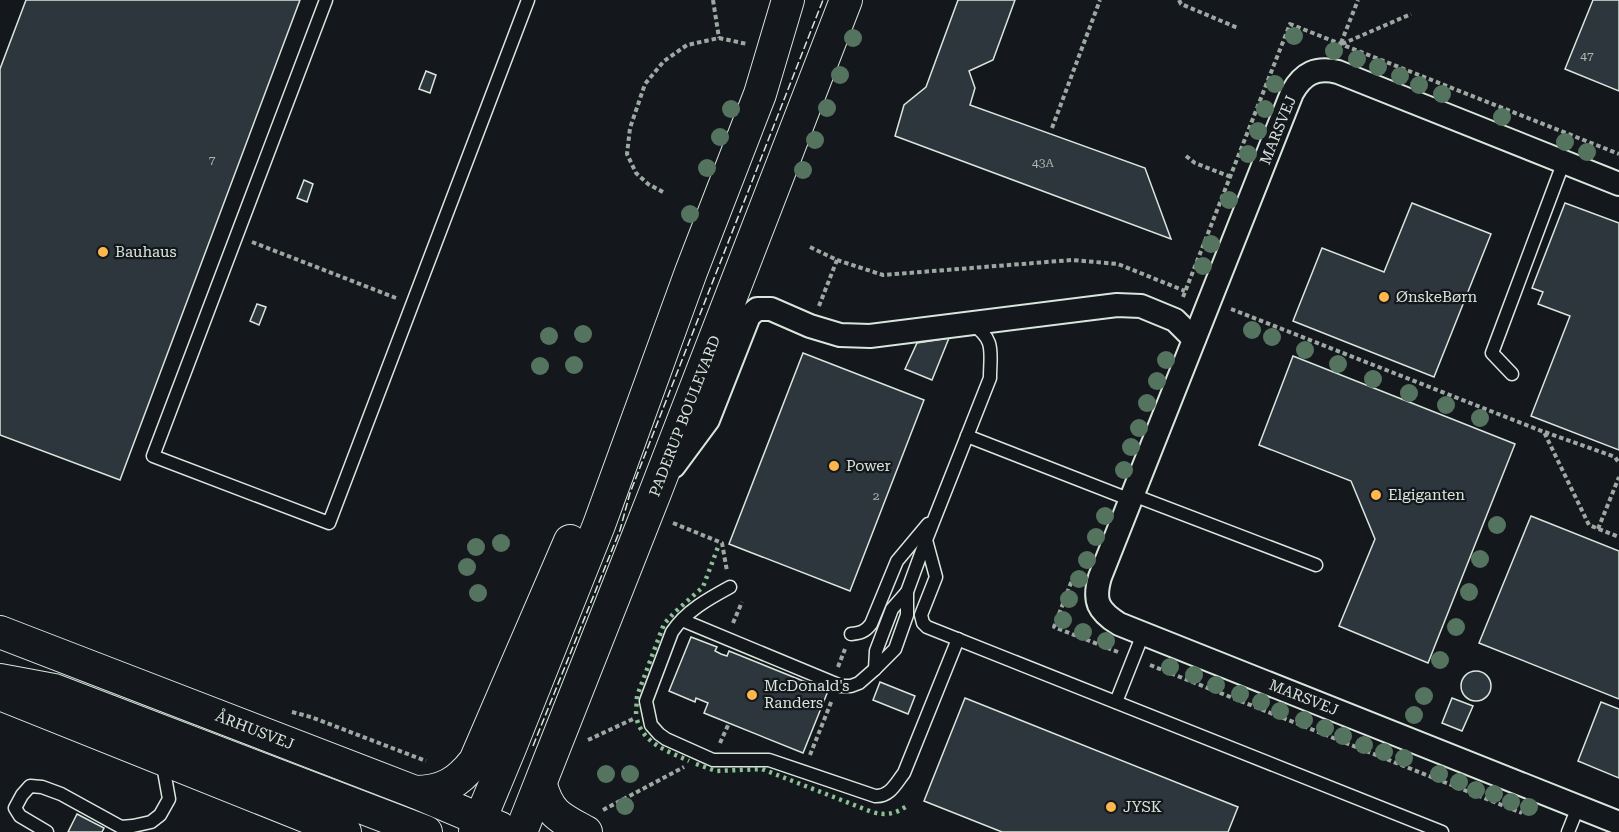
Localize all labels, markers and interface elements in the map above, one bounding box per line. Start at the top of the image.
house number: 47 [1580,49,1594,63]
street label: MARSVEJ [1256,93,1300,167]
house number: 7 [209,153,216,167]
house number: 43A [1032,156,1055,170]
place label: Bauhaus [115,243,177,261]
marker: Bauhaus [96,245,110,259]
place label: ØnskeBørn [1396,288,1477,306]
marker: ØnskeBørn [1377,290,1391,304]
street label: PADERUP BOULEVARD [645,333,724,499]
place label: Power [846,457,891,475]
marker: Power [827,459,841,473]
place label: Elgiganten [1388,486,1465,504]
marker: Elgiganten [1369,488,1383,502]
house number: 2 [873,489,880,503]
street label: MARSVEJ [1267,676,1341,719]
place label: McDonald's Randers [764,677,850,712]
marker: McDonald's Randers [745,688,759,702]
street label: ÅRHUSVEJ [213,706,297,754]
place label: JYSK [1123,798,1162,816]
marker: JYSK [1104,800,1118,814]

